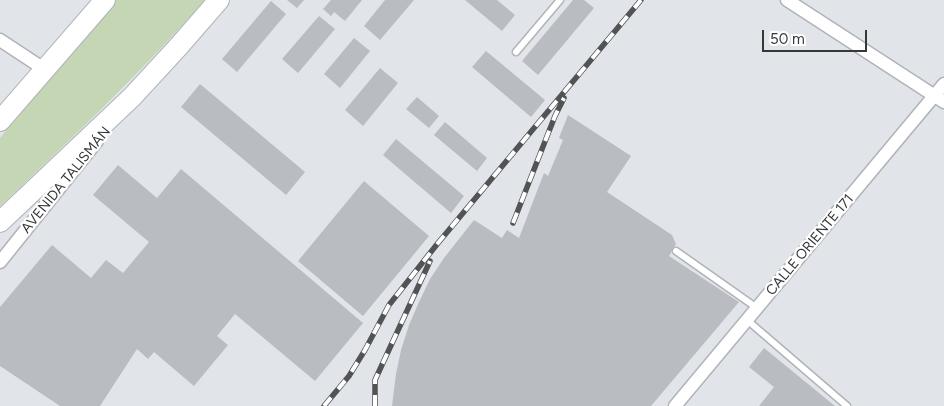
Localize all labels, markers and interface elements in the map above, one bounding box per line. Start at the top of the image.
scale bar [764,20,869,52]
text: 50 m [770,30,805,48]
street label: AVENIDA TALISMÁN [18,123,114,237]
street label: CALLE ORIENTE 171 [763,191,857,299]

